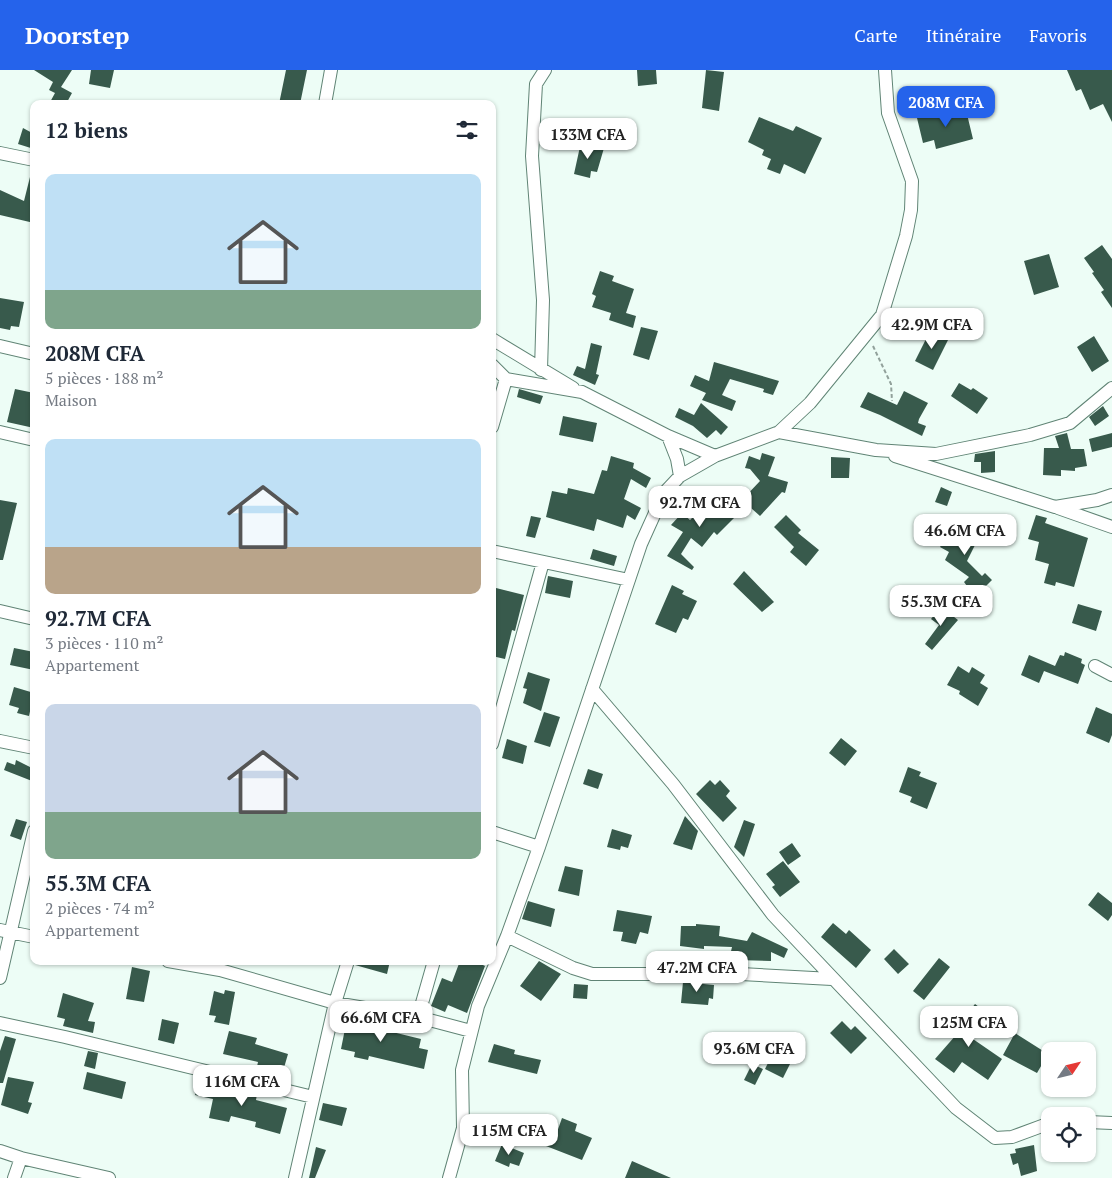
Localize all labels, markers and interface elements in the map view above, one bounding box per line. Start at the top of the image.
text: Doorstep [25,19,129,51]
text: Carte [854,23,898,47]
text: Itinéraire [926,23,1001,47]
text: Favoris [1029,23,1087,47]
pin: 208M CFA [894,85,998,128]
text: 208M CFA [908,91,984,113]
text: 12 biens [45,116,128,144]
icon: filters [453,116,481,144]
pin: 133M CFA [536,118,640,160]
text: 133M CFA [550,123,626,145]
icon: home [218,207,308,297]
pin: 42.9M CFA [875,308,989,350]
text: 42.9M CFA [892,313,972,335]
text: 208M CFA [45,339,145,367]
text: 5 pièces · 188 m² [45,367,163,389]
text: Maison [45,389,97,411]
icon: home [218,472,308,562]
pin: 92.7M CFA [643,486,757,528]
text: 92.7M CFA [660,491,740,513]
pin: 46.6M CFA [908,514,1022,556]
text: 46.6M CFA [925,519,1005,541]
pin: 55.3M CFA [884,584,998,627]
text: 55.3M CFA [901,590,981,612]
text: 92.7M CFA [45,604,151,632]
text: 3 pièces · 110 m² [45,632,163,654]
text: Appartement [45,654,140,676]
icon: home [218,737,308,827]
text: 55.3M CFA [45,869,151,897]
text: 2 pièces · 74 m² [45,897,155,919]
text: Appartement [45,919,140,941]
pin: 47.2M CFA [640,950,754,993]
text: 47.2M CFA [657,956,737,978]
pin: 66.6M CFA [324,1000,438,1043]
text: 66.6M CFA [341,1006,421,1028]
pin: 125M CFA [917,1006,1021,1048]
text: 125M CFA [931,1011,1007,1033]
pin: 93.6M CFA [697,1032,811,1074]
text: 93.6M CFA [714,1037,794,1059]
north arrow [1041,1042,1096,1098]
map controls [1041,1042,1096,1162]
pin: 116M CFA [190,1064,294,1107]
text: 116M CFA [204,1070,280,1092]
button: locate [1041,1107,1096,1162]
pin: 115M CFA [457,1114,561,1156]
text: 115M CFA [471,1119,547,1141]

